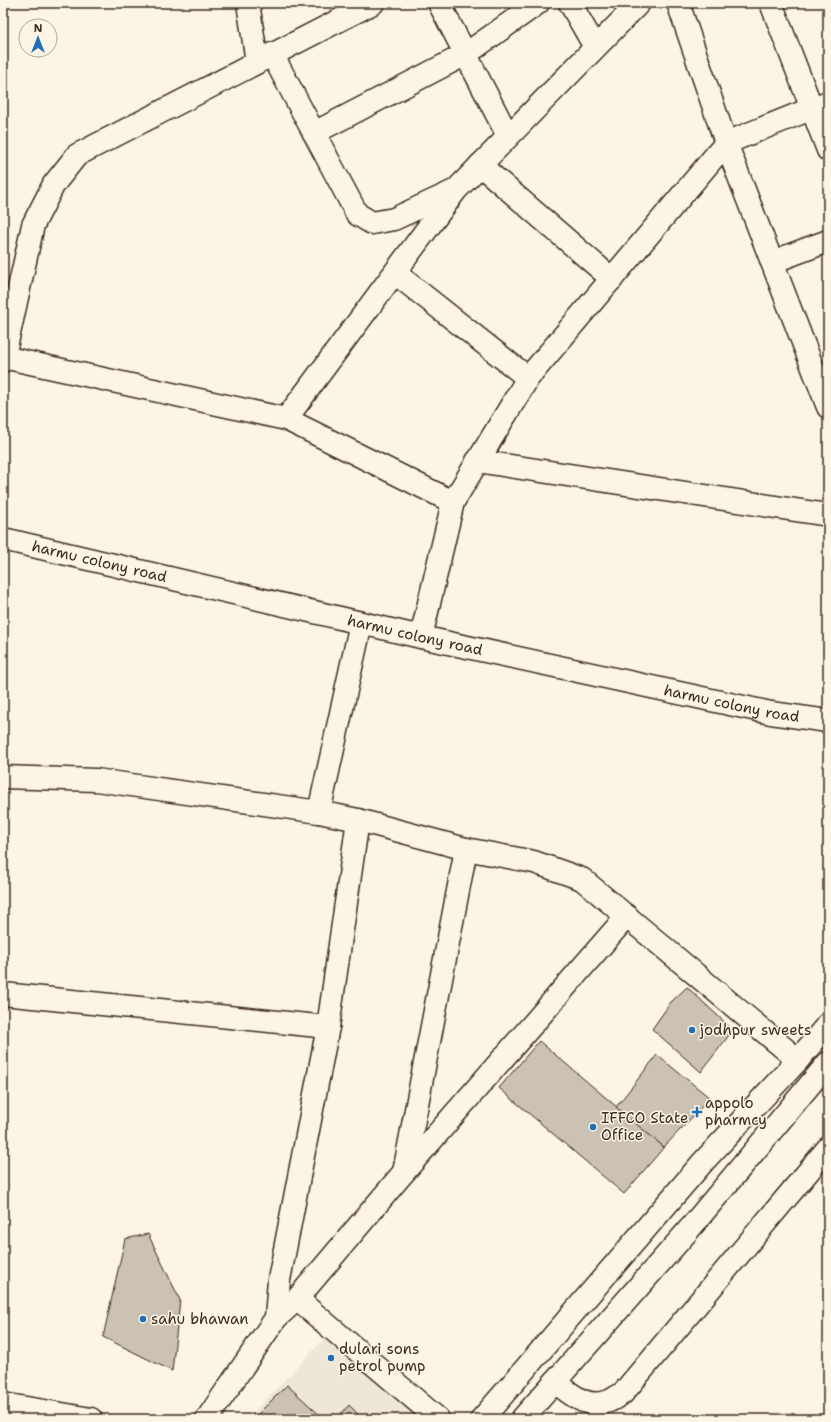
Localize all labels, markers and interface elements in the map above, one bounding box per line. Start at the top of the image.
north arrow [18,18,58,58]
text: N [34,21,43,36]
street label: harmu colony road [30,536,169,587]
street label: harmu colony road [345,610,485,660]
street label: harmu colony road [662,680,801,727]
place label: jodhpur sweets [699,1020,812,1040]
marker: jodhpur sweets [687,1025,697,1035]
place label: appolo pharmcy [705,1093,767,1130]
marker: appolo pharmcy [692,1107,702,1117]
place label: IFFCO State Office [601,1108,689,1145]
marker: IFFCO State Office [588,1122,598,1132]
place label: sahu bhawan [151,1309,249,1329]
marker: sahu bhawan [138,1314,148,1324]
place label: dulari sons petrol pump [339,1339,426,1376]
marker: dulari sons petrol pump [326,1353,336,1363]

